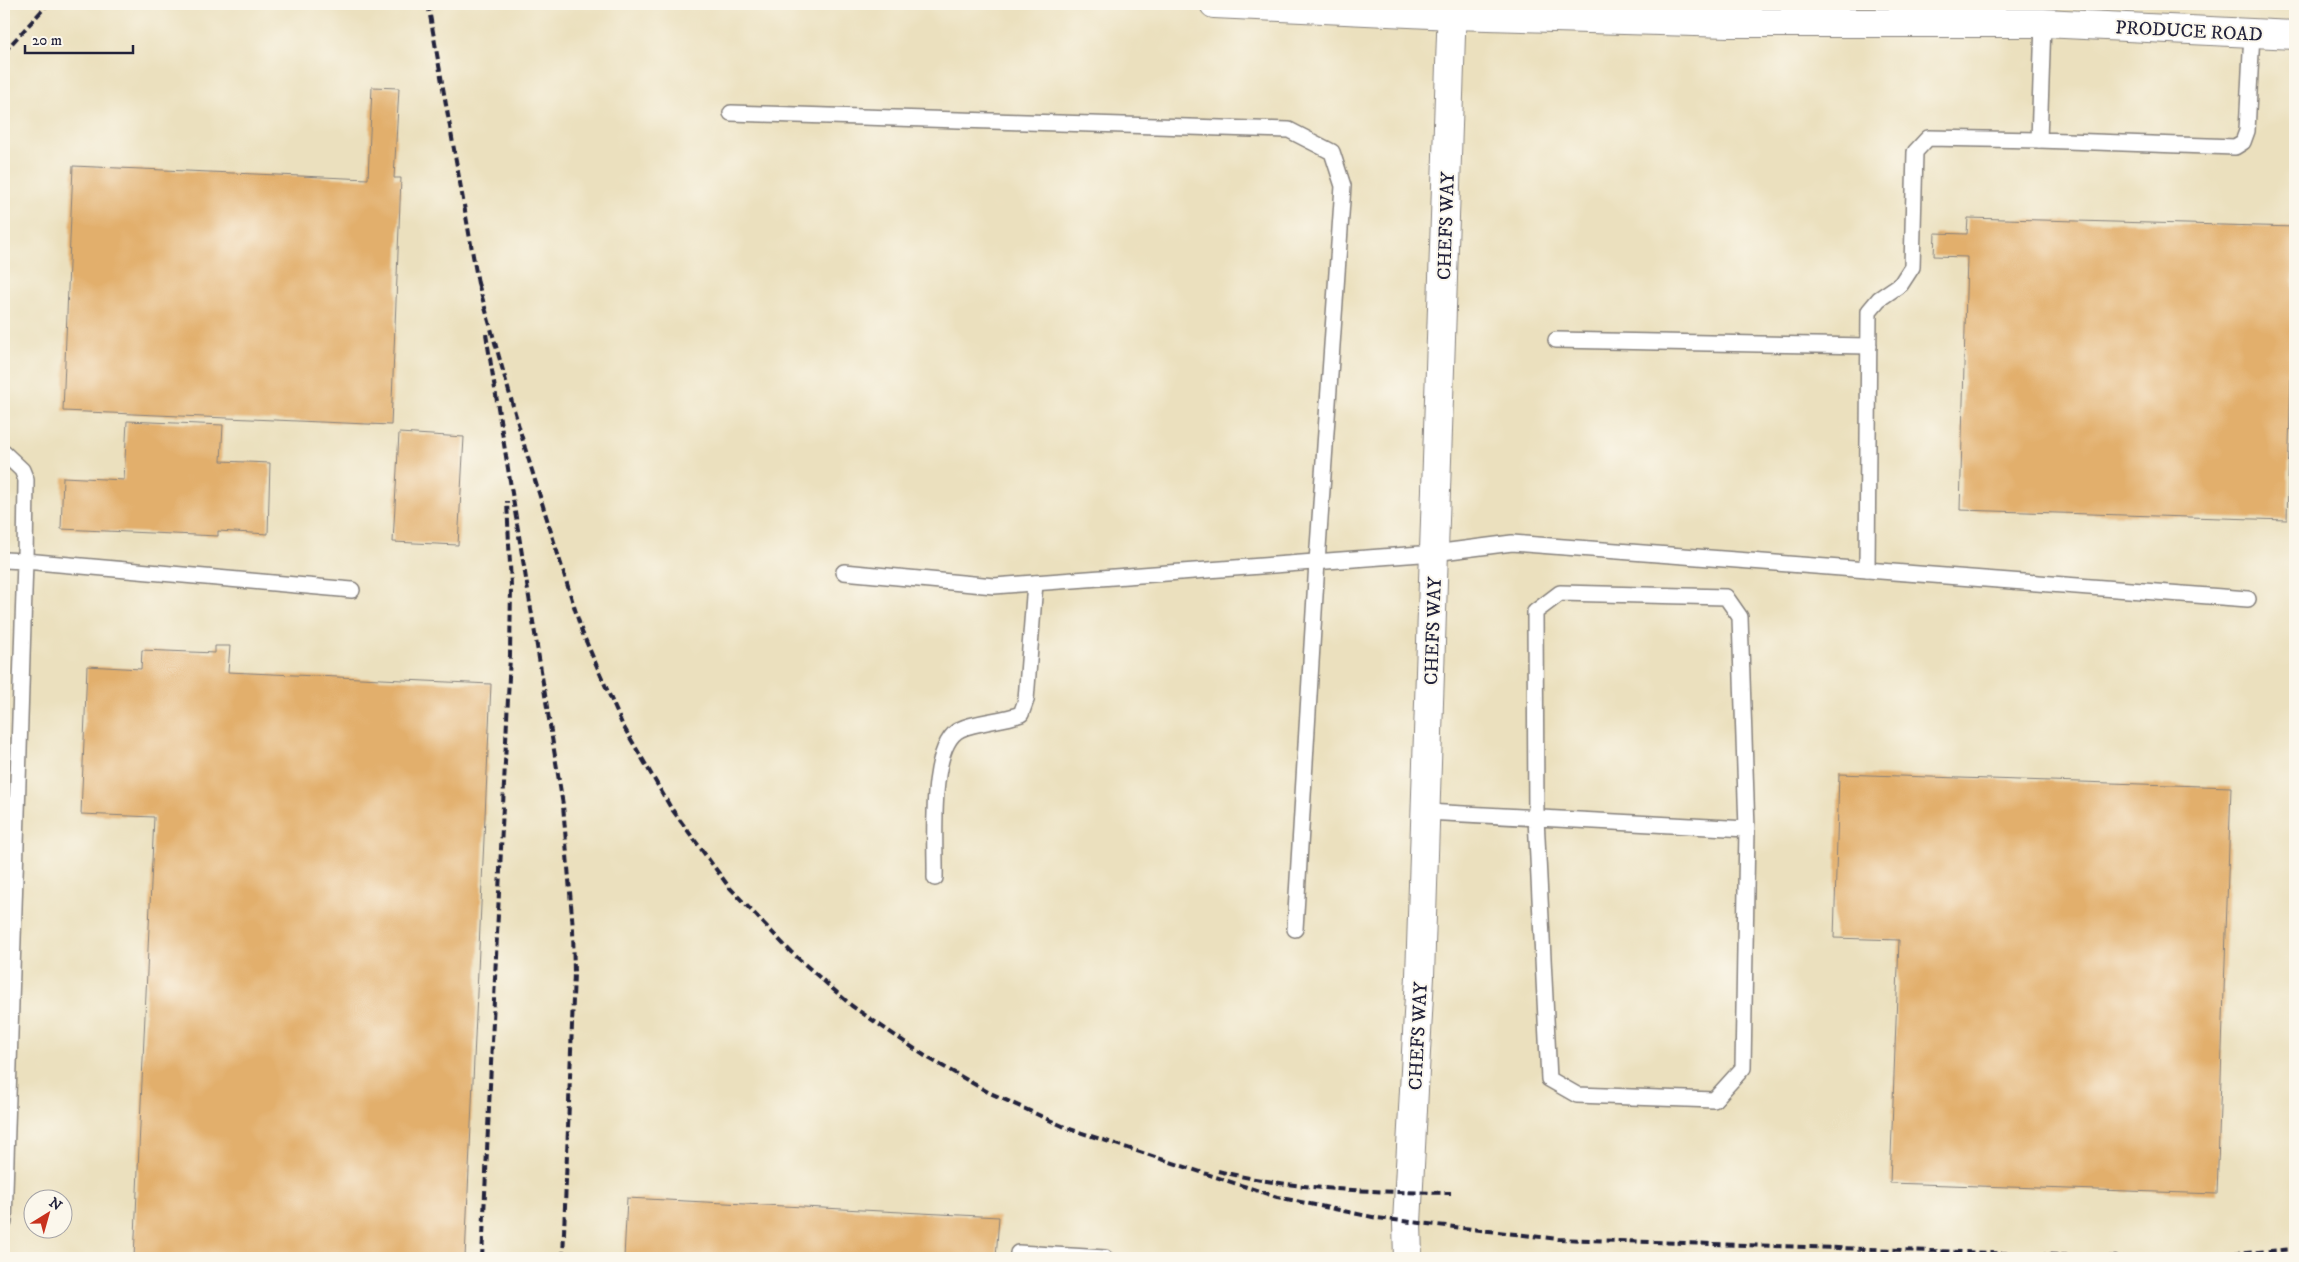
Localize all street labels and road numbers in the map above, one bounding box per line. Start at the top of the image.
street label: PRODUCE ROAD [2115,16,2263,47]
street label: CHEFS WAY [1433,171,1460,281]
street label: CHEFS WAY [1420,576,1447,686]
street label: CHEFS WAY [1404,980,1433,1091]

